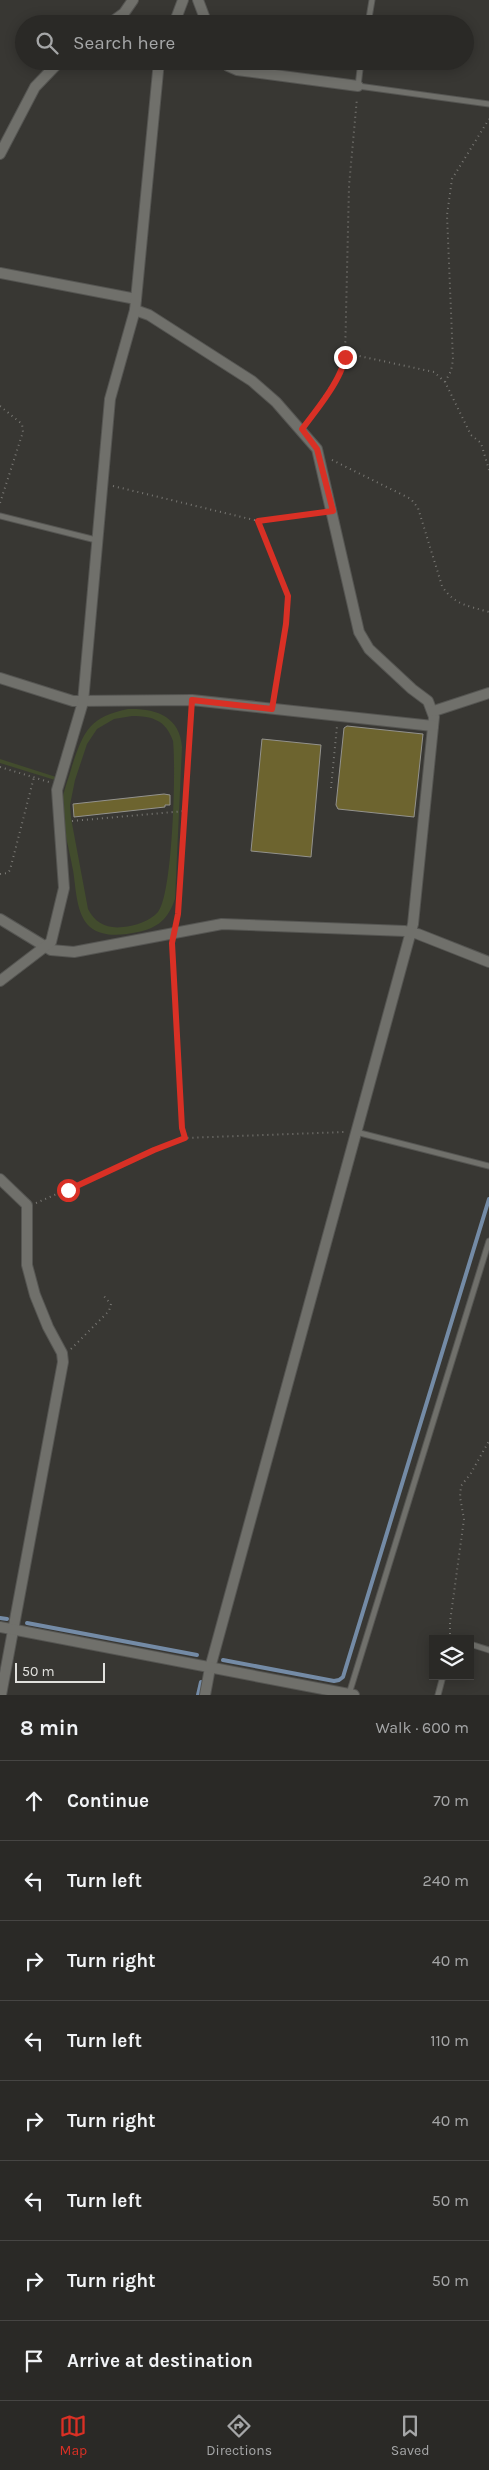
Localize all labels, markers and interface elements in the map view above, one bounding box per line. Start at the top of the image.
search box [15,15,474,70]
icon: search [33,29,61,57]
text: Search here [73,32,175,54]
route end [334,346,357,369]
route start [57,1179,80,1202]
map controls [429,1635,474,1680]
button: layers [429,1635,474,1680]
scale bar [15,1660,105,1683]
text: 50 m [22,1663,55,1680]
text: 8 min [20,1716,79,1740]
text: Walk · 600 m [376,1718,469,1737]
icon: ahead [20,1787,48,1815]
text: Continue [67,1790,149,1812]
text: 70 m [433,1791,469,1810]
icon: left [20,1867,48,1895]
text: Turn left [67,1870,142,1892]
text: 240 m [423,1871,469,1890]
icon: right [20,1947,48,1975]
text: Turn right [67,1950,156,1972]
text: 40 m [432,1951,469,1970]
icon: left [20,2027,48,2055]
text: Turn left [67,2030,142,2052]
text: 110 m [430,2031,469,2050]
icon: right [20,2107,48,2135]
text: Turn right [67,2110,156,2132]
text: 40 m [432,2111,469,2130]
icon: left [20,2187,48,2215]
text: Turn left [67,2190,142,2212]
text: 50 m [432,2191,469,2210]
icon: right [20,2267,48,2295]
text: Turn right [67,2270,156,2292]
text: 50 m [432,2271,469,2290]
icon: arrive [20,2347,48,2375]
text: Arrive at destination [67,2350,253,2372]
tab: Map [59,2412,87,2459]
tab: Directions [206,2412,272,2459]
tab: Saved [391,2412,430,2459]

